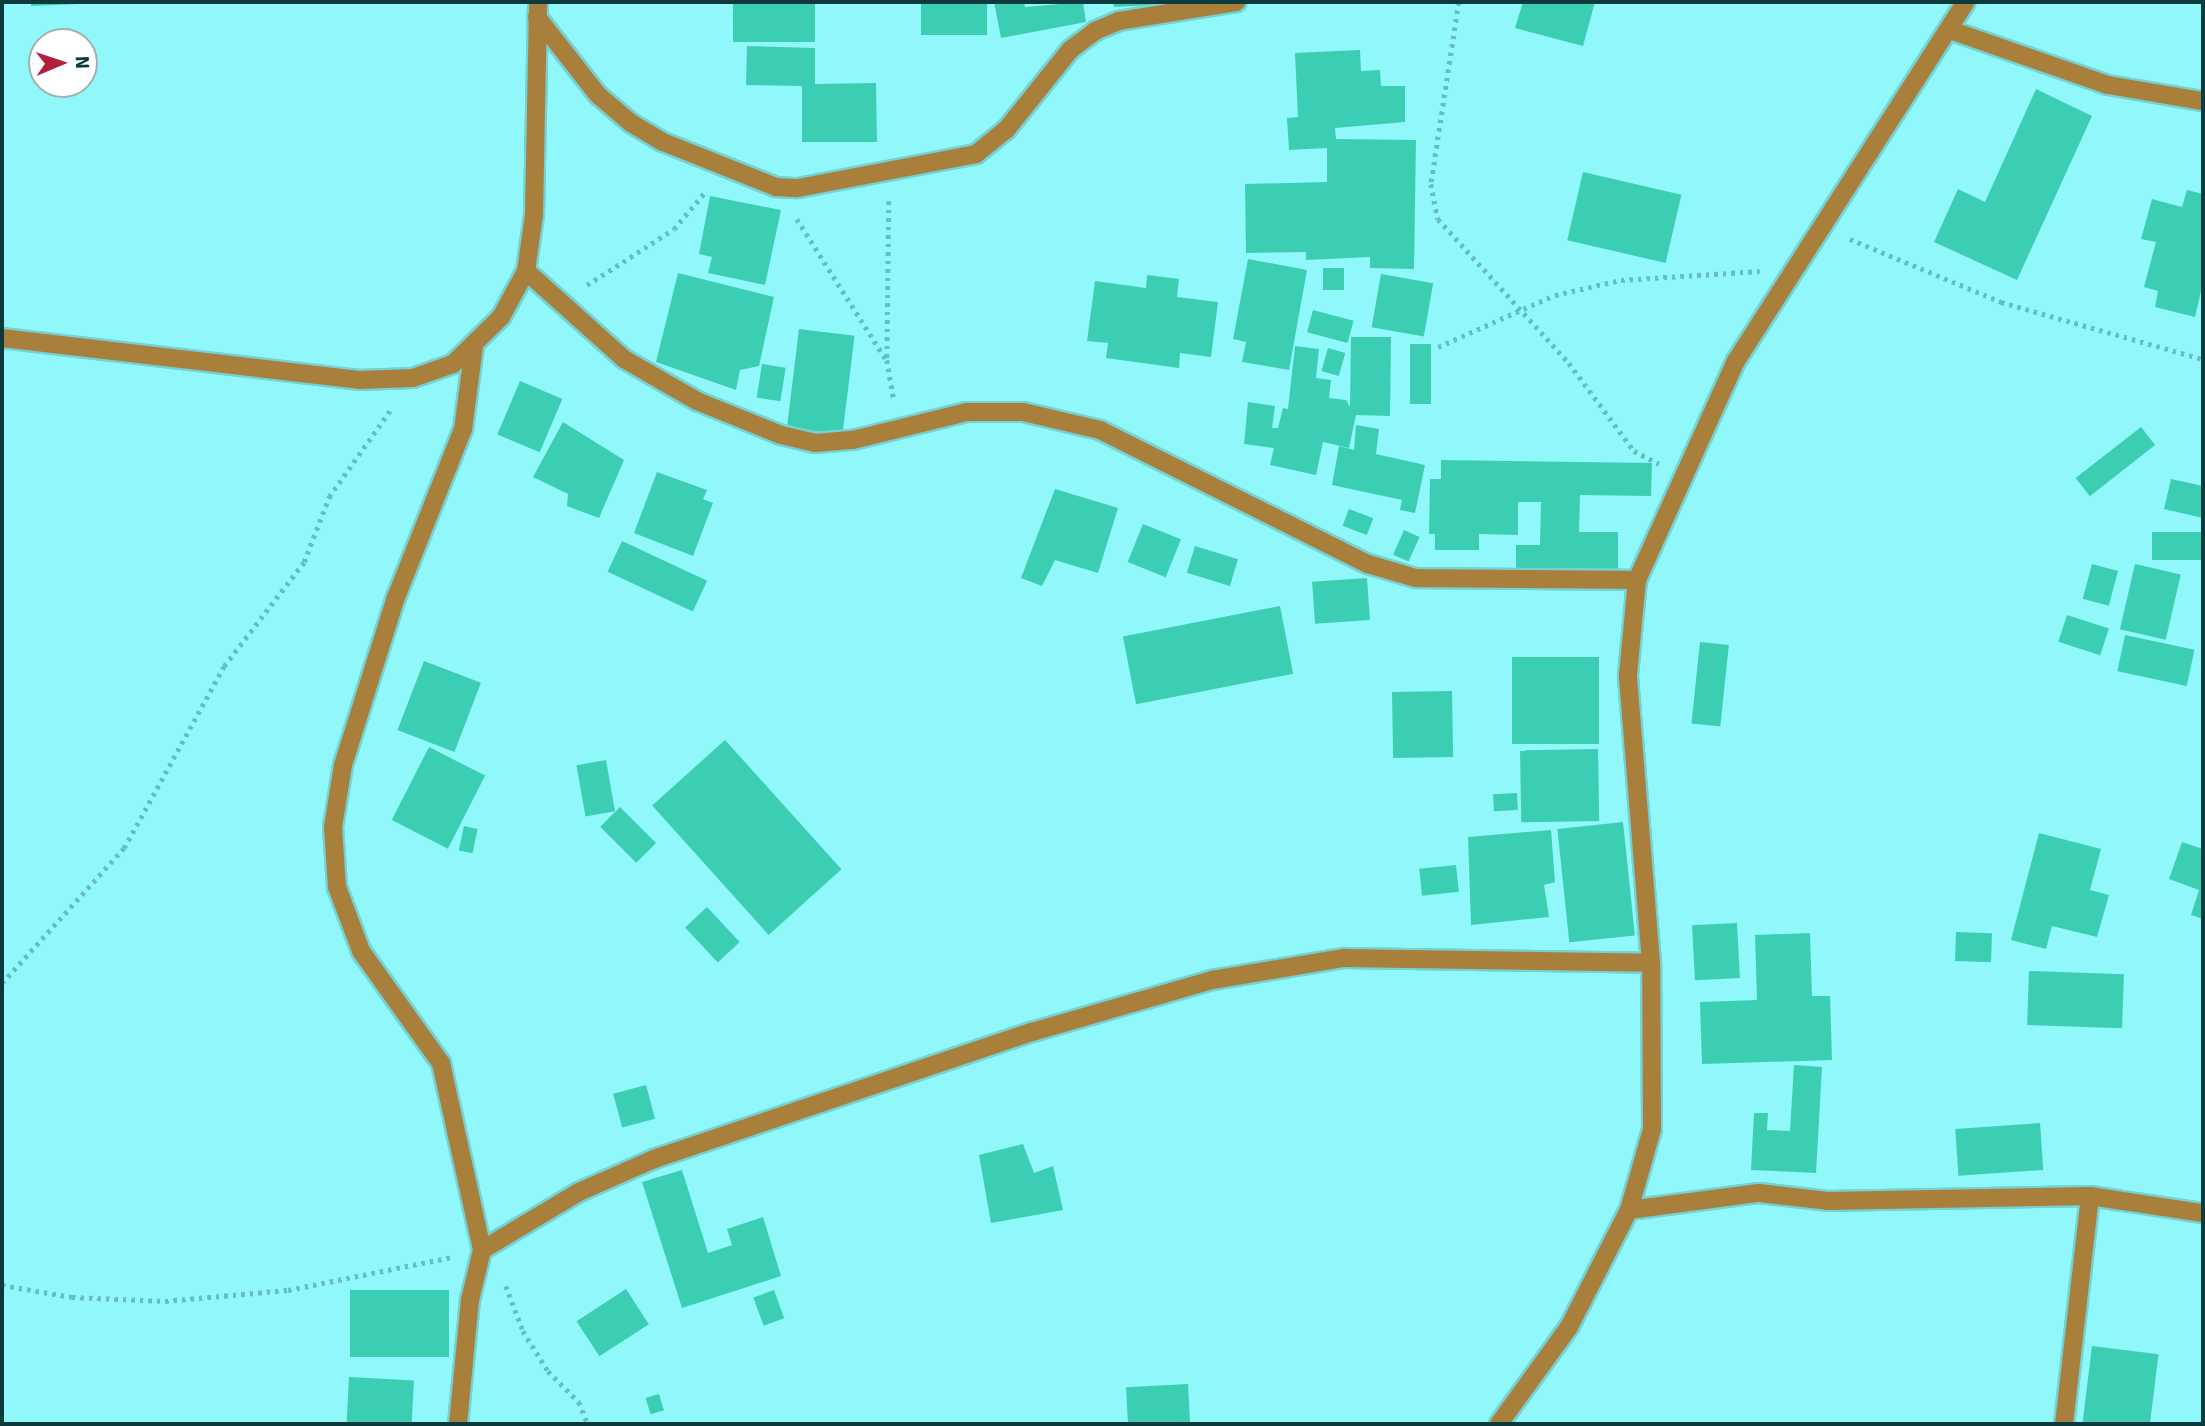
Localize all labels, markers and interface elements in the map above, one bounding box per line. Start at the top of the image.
north arrow [28,28,98,98]
text: N [70,55,94,69]

